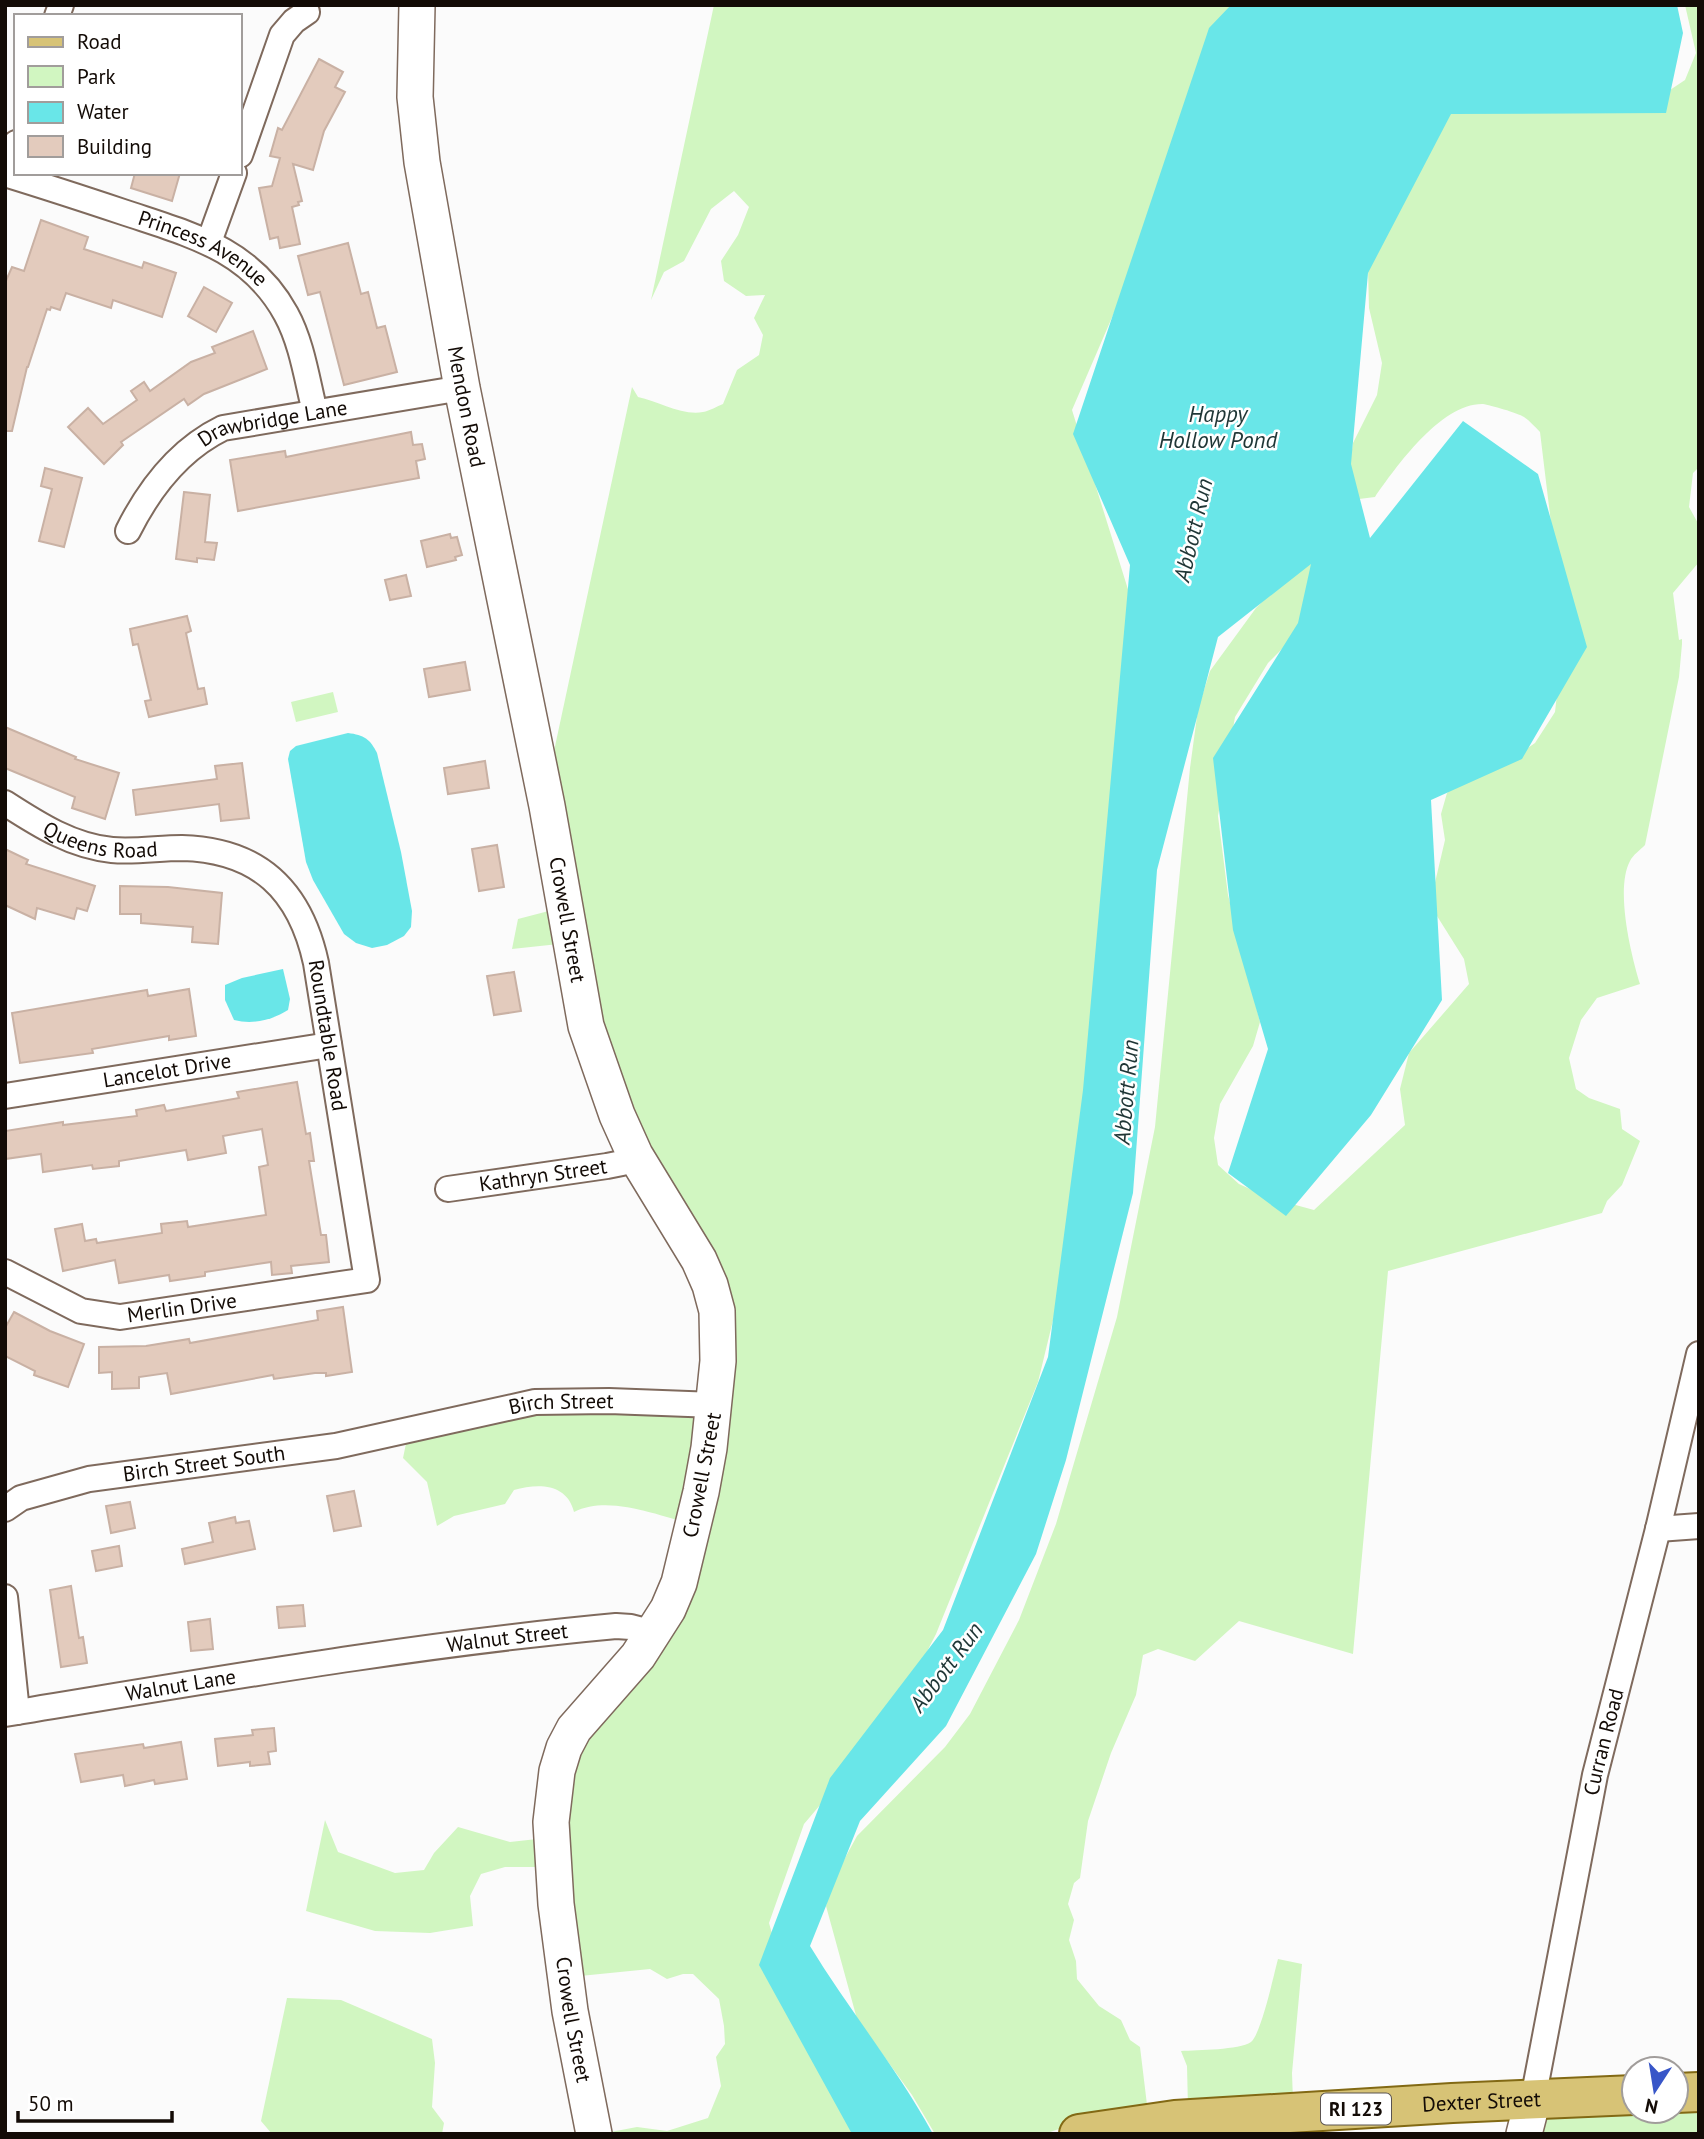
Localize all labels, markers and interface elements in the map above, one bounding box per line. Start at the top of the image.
legend [14,14,242,175]
text: Road [77,28,121,55]
text: Park [77,63,116,90]
text: Water [77,98,129,125]
text: Building [77,133,152,160]
street label: Princess Avenue [135,204,274,292]
street label: Mendon Road [442,344,492,470]
street label: Drawbridge Lane [192,393,349,453]
water label: Happy Hollow Pond [1159,399,1279,454]
water label: Abbott Run [1166,475,1218,585]
street label: Queens Road [39,815,158,864]
street label: Crowell Street [543,855,592,985]
street label: Roundtable Road [303,958,354,1113]
water label: Abbott Run [1106,1038,1145,1147]
street label: Lancelot Drive [101,1047,233,1093]
street label: Kathryn Street [477,1152,609,1197]
street label: Merlin Drive [125,1286,238,1329]
street label: Birch Street [506,1387,614,1420]
street label: Crowell Street [676,1410,727,1540]
street label: Birch Street South [121,1439,287,1487]
water label: Abbott Run [902,1616,989,1718]
street label: Walnut Street [445,1617,569,1658]
street label: Walnut Lane [123,1662,238,1707]
street label: Curran Road [1577,1686,1630,1798]
street label: Crowell Street [550,1955,598,2085]
north arrow [1620,2055,1690,2125]
scale bar [18,2080,172,2124]
street label: Dexter Street [1421,2085,1541,2118]
text: 50 m [28,2090,74,2117]
road number: RI 123 [1321,2094,1391,2124]
text: N [1643,2094,1660,2120]

